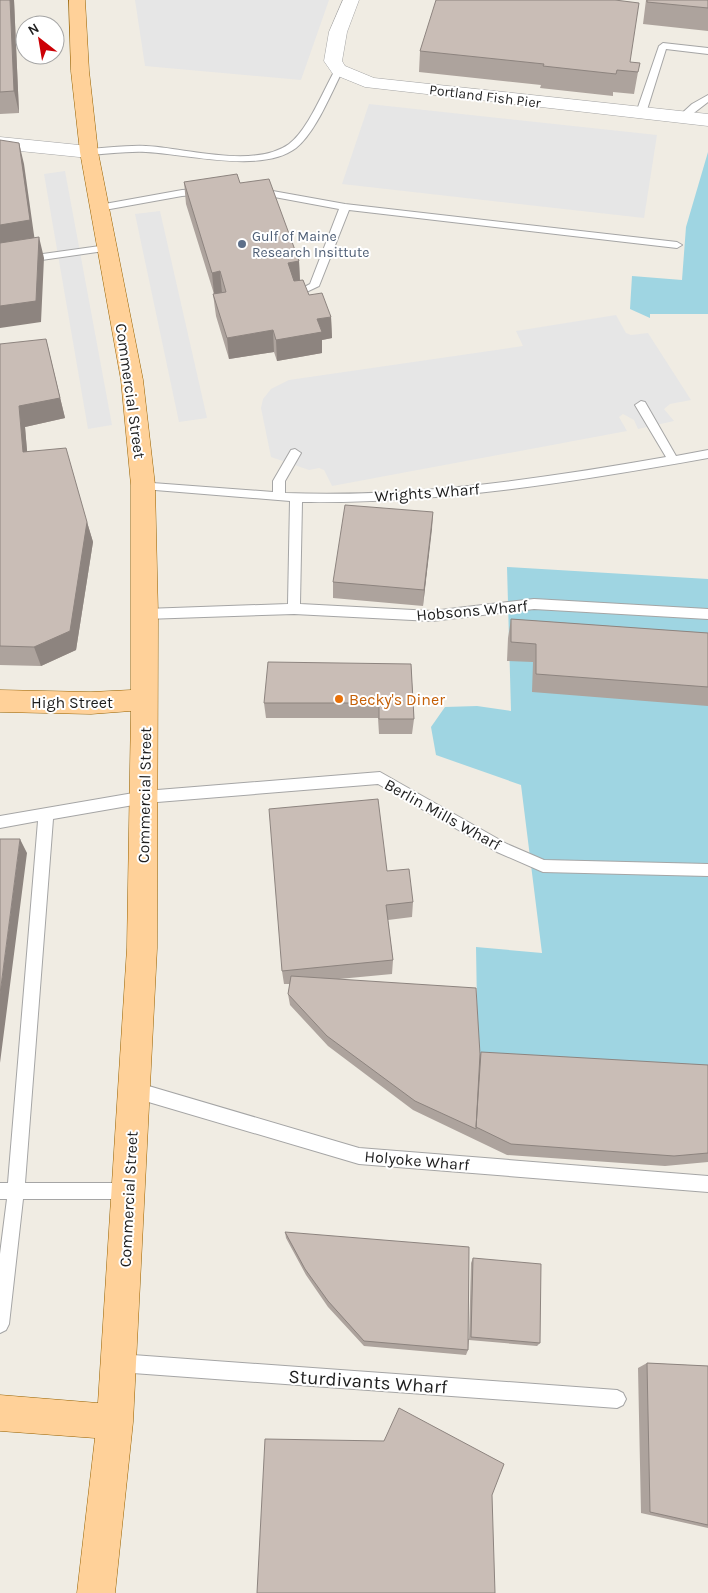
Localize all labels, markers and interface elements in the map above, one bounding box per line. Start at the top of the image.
north arrow [15,15,65,65]
text: N [25,19,42,39]
street label: Portland Fish Pier [428,81,543,112]
place label: Gulf of Maine Research Insittute [252,228,369,261]
marker: Gulf of Maine Research Insittute [236,238,248,250]
street label: Commercial Street [112,322,149,460]
street label: Wrights Wharf [374,479,481,506]
street label: Hobsons Wharf [415,596,529,625]
place label: Becky's Diner [349,690,445,709]
street label: High Street [31,693,113,712]
marker: Becky's Diner [333,693,345,705]
street label: Commercial Street [134,727,155,863]
street label: Berlin Mills Wharf [381,775,505,855]
street label: Commercial Street [115,1130,142,1268]
street label: Holyoke Wharf [364,1146,471,1175]
street label: Sturdivants Wharf [288,1365,449,1399]

